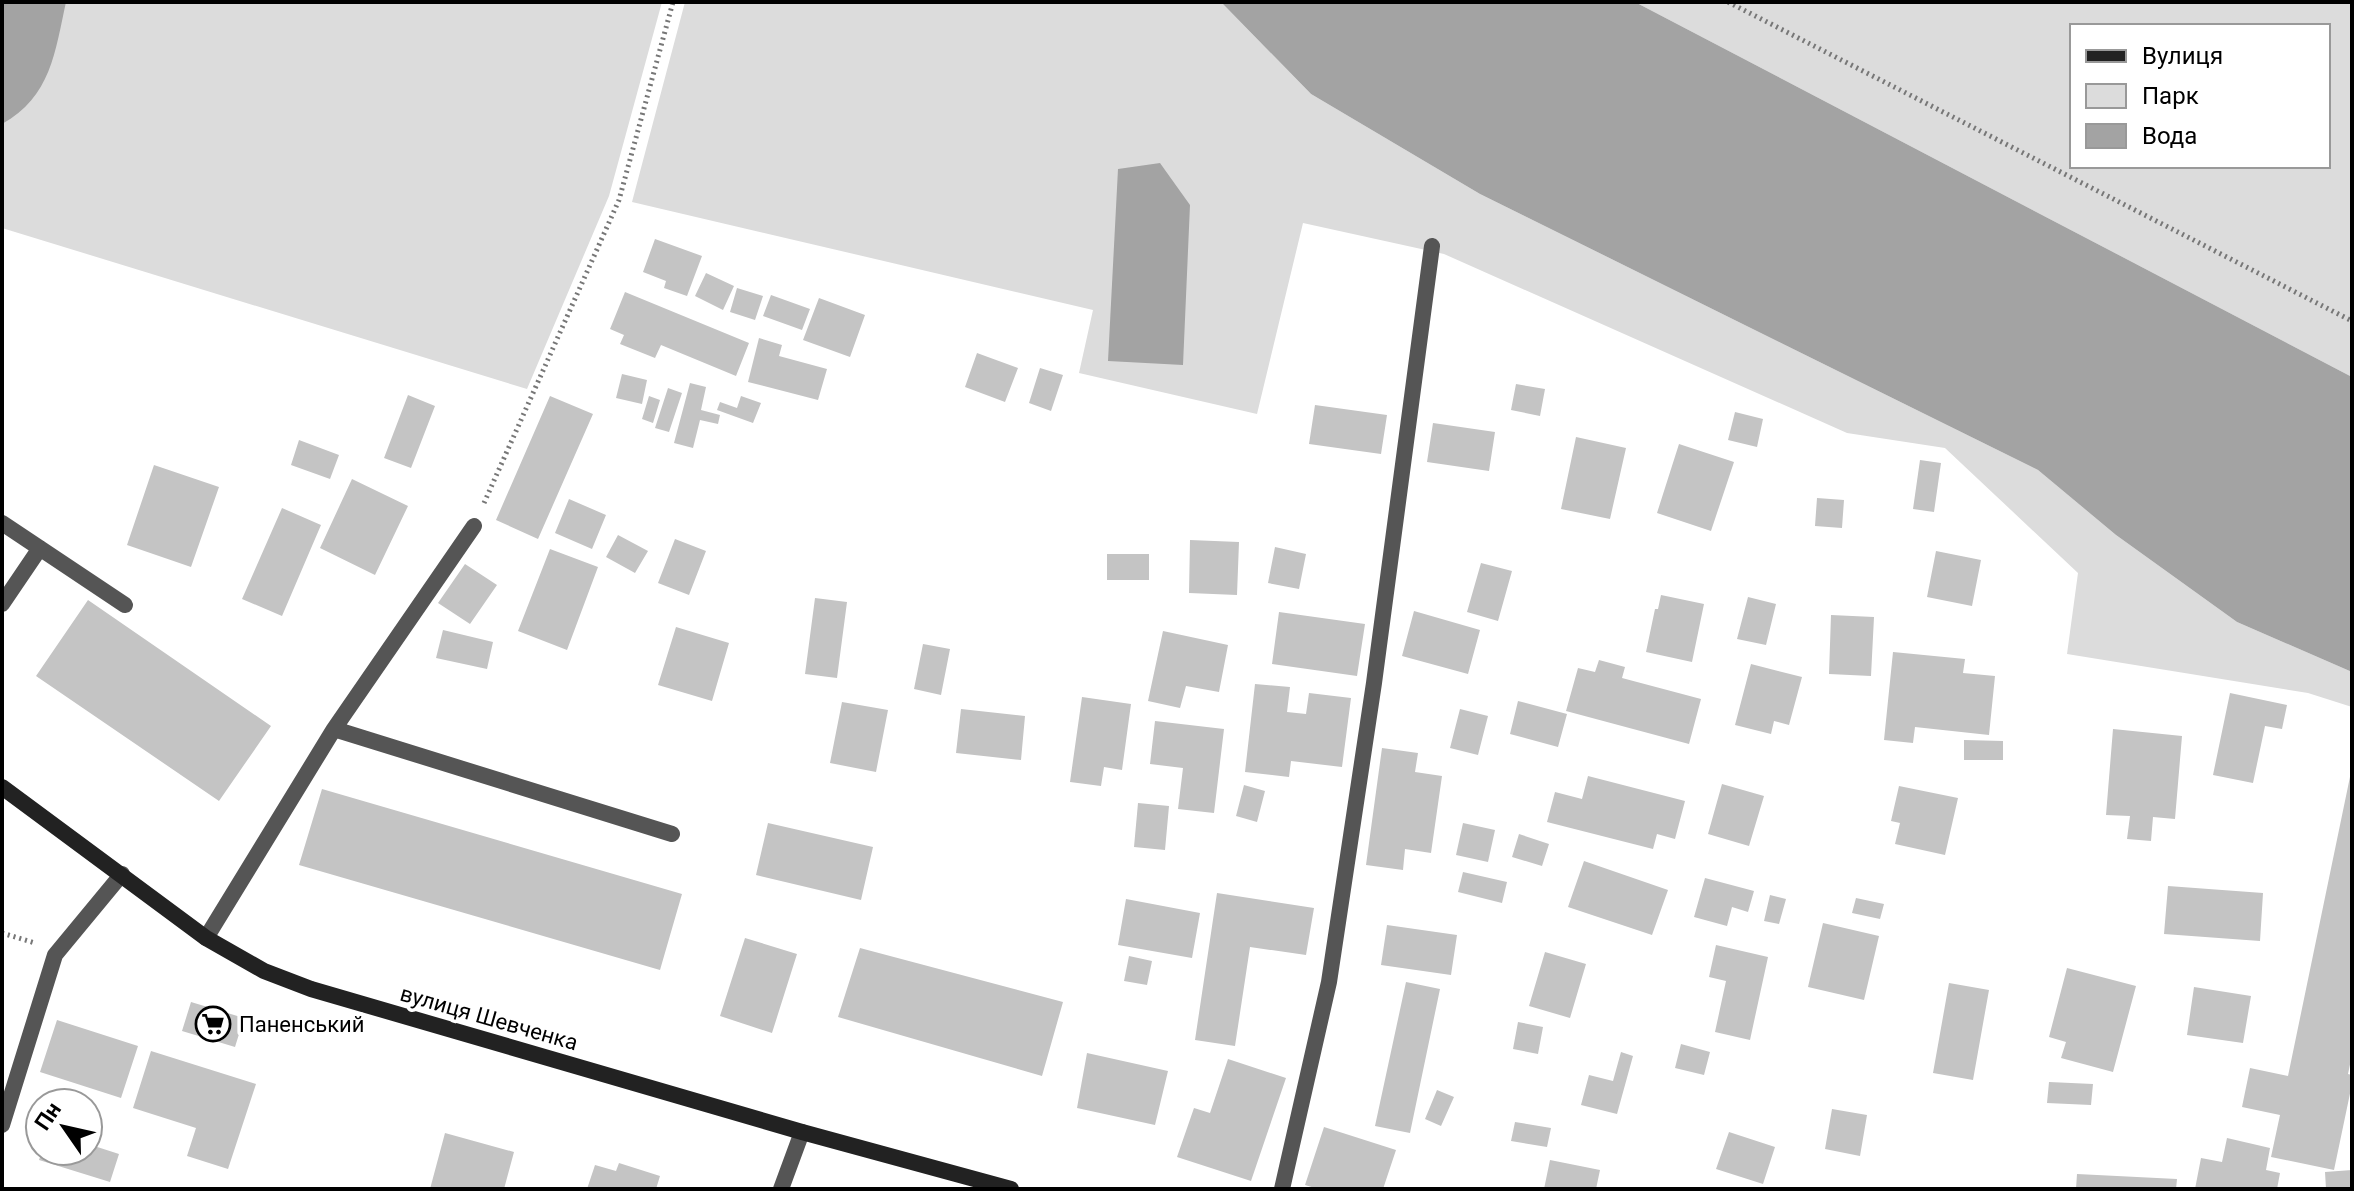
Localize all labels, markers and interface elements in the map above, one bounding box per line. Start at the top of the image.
legend [2070,24,2330,168]
text: Вулиця [2142,42,2223,70]
text: Парк [2142,82,2199,110]
text: Вода [2142,122,2197,150]
street label: вулиця Шевченка [397,981,581,1055]
supermarket icon: Паненський [194,1005,232,1043]
place label: Паненський [239,1012,364,1037]
north arrow [24,1087,104,1167]
text: Пн [30,1097,66,1135]

